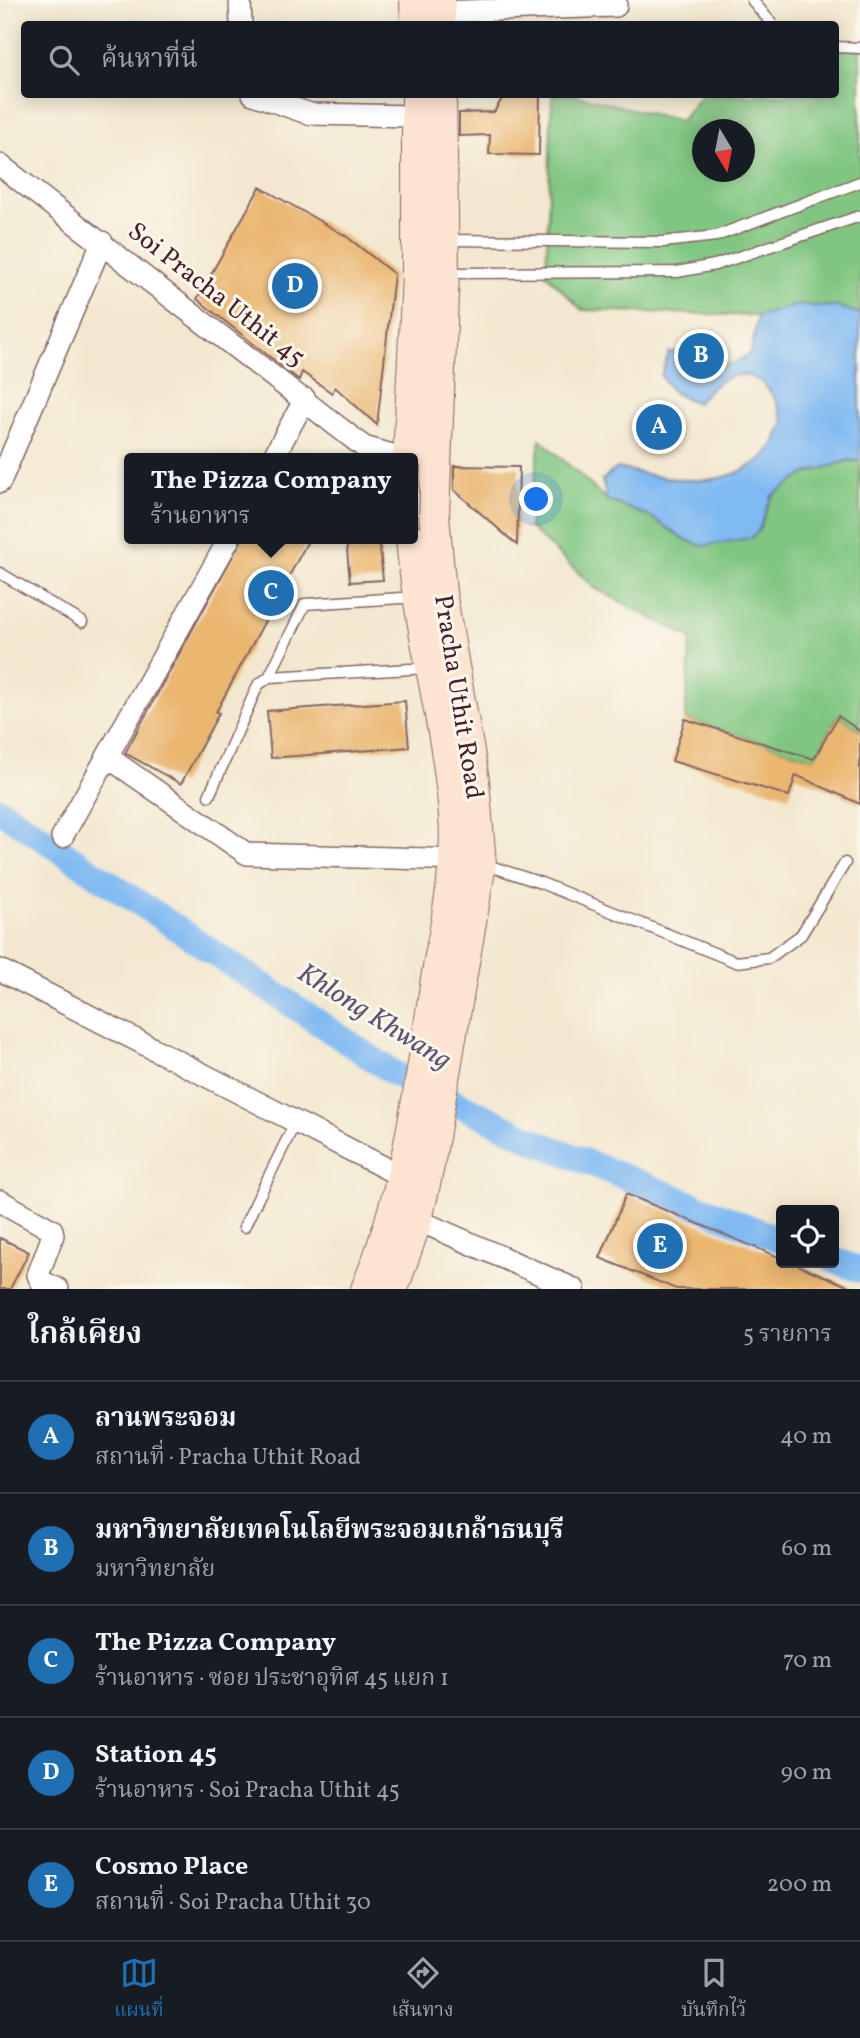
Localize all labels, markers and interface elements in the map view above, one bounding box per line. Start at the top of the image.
search box [21,21,839,98]
icon: search [45,41,83,79]
text: ค้นหาที่นี่ [101,42,198,78]
north arrow [692,119,755,182]
street label: Soi Pracha Uthit 45 [120,214,312,376]
pin: D [272,260,318,312]
pin: B [678,330,724,382]
pin: A [636,401,682,453]
popup [124,453,418,544]
text: The Pizza Company [151,463,392,499]
your location [519,482,553,516]
text: ร้านอาหาร [151,501,250,533]
pin: C [248,567,294,619]
street label: Pracha Uthit Road [424,592,492,802]
water label: Khlong Khwang [290,954,458,1080]
map controls [776,1205,839,1268]
button: locate [776,1205,839,1268]
pin: E [637,1220,683,1272]
text: ใกล้เคียง [28,1314,142,1356]
text: 5 รายการ [743,1319,832,1351]
text: ลานพระจอม [95,1401,236,1437]
text: A [43,1421,59,1453]
text: 40 m [780,1421,832,1453]
text: สถานที่ · Pracha Uthit Road [95,1442,361,1474]
text: มหาวิทยาลัยเทคโนโลยีพระจอมเกล้าธนบุรี [95,1513,563,1549]
text: B [43,1533,59,1565]
text: 60 m [782,1533,832,1565]
text: มหาวิทยาลัย [95,1554,215,1586]
text: The Pizza Company [95,1625,336,1661]
text: C [44,1645,58,1677]
text: 70 m [783,1645,832,1677]
text: ร้านอาหาร · ซอย ประชาอุทิศ 45 แยก 1 [95,1663,449,1695]
text: Station 45 [95,1737,217,1773]
text: D [43,1757,59,1789]
text: 90 m [781,1757,832,1789]
text: ร้านอาหาร · Soi Pracha Uthit 45 [95,1775,400,1807]
text: Cosmo Place [95,1849,248,1885]
text: E [44,1869,58,1901]
text: 200 m [767,1869,832,1901]
text: สถานที่ · Soi Pracha Uthit 30 [95,1887,371,1919]
tab: แผนที่ [114,1954,164,2026]
tab: เส้นทาง [392,1954,453,2026]
tab: บันทึกไว้ [681,1954,746,2026]

